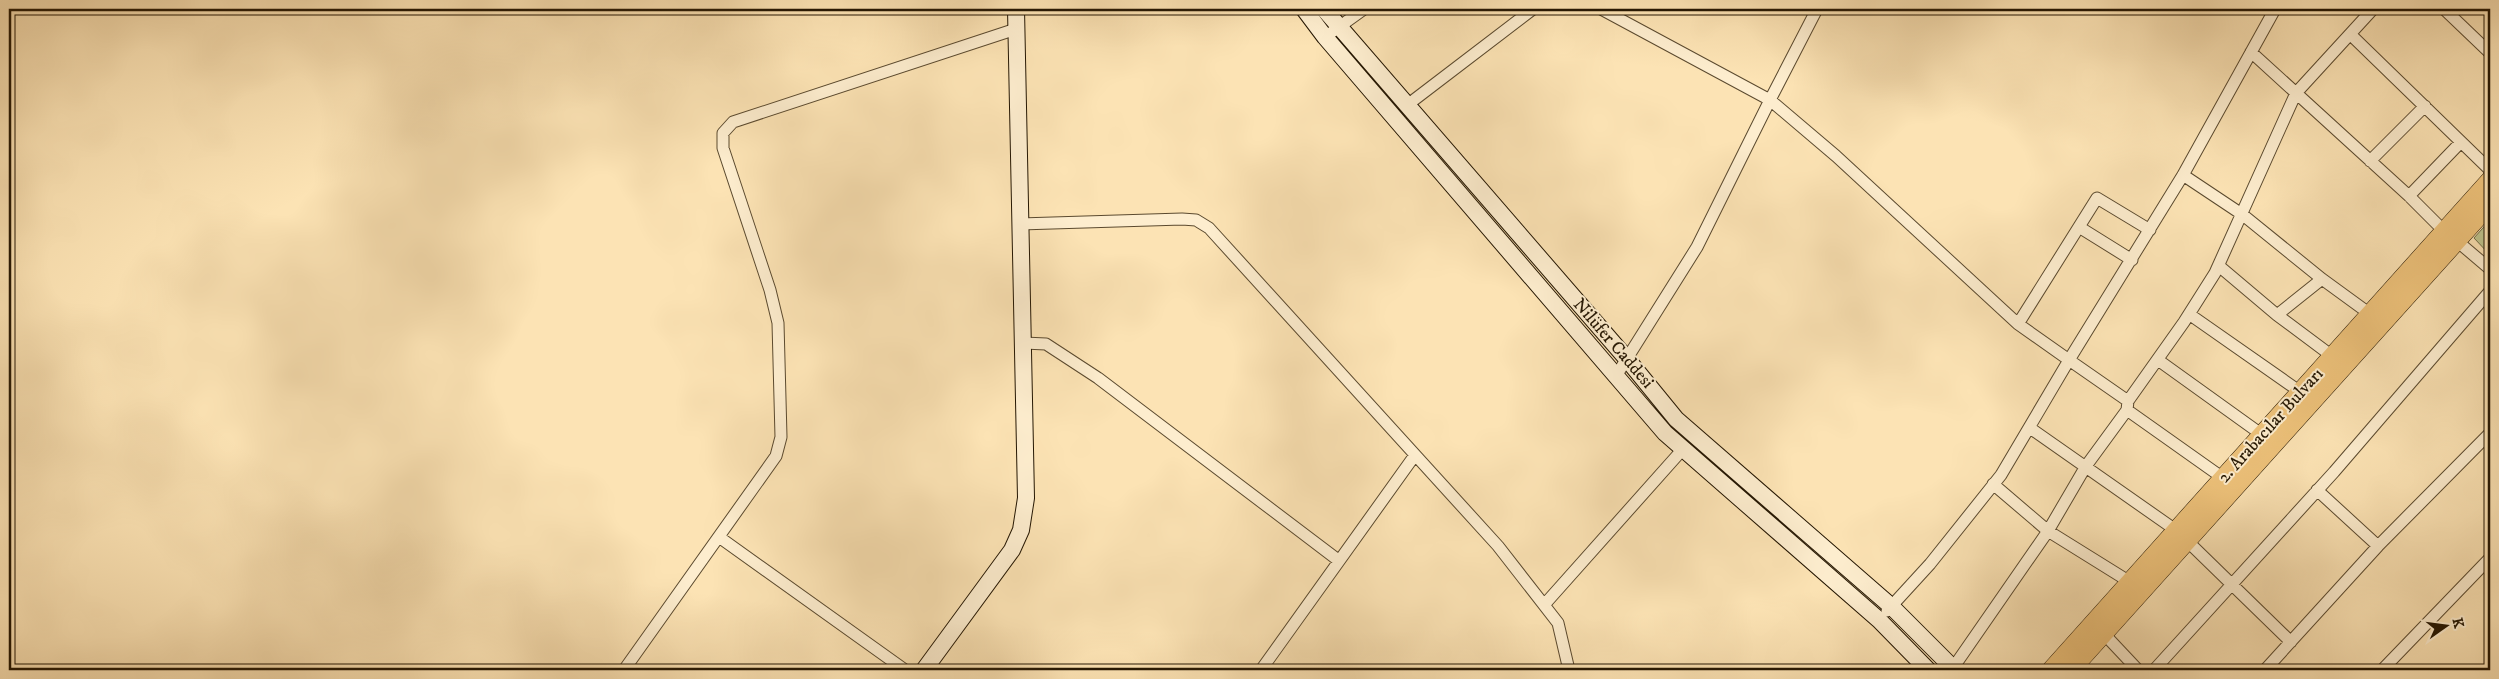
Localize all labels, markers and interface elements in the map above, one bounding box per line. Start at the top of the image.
street label: Nilüfer Caddesi [1568,294,1658,393]
street label: 2. Arabacılar Bulvarı [2213,364,2328,488]
north arrow [2422,602,2472,652]
text: K [2448,616,2468,631]

